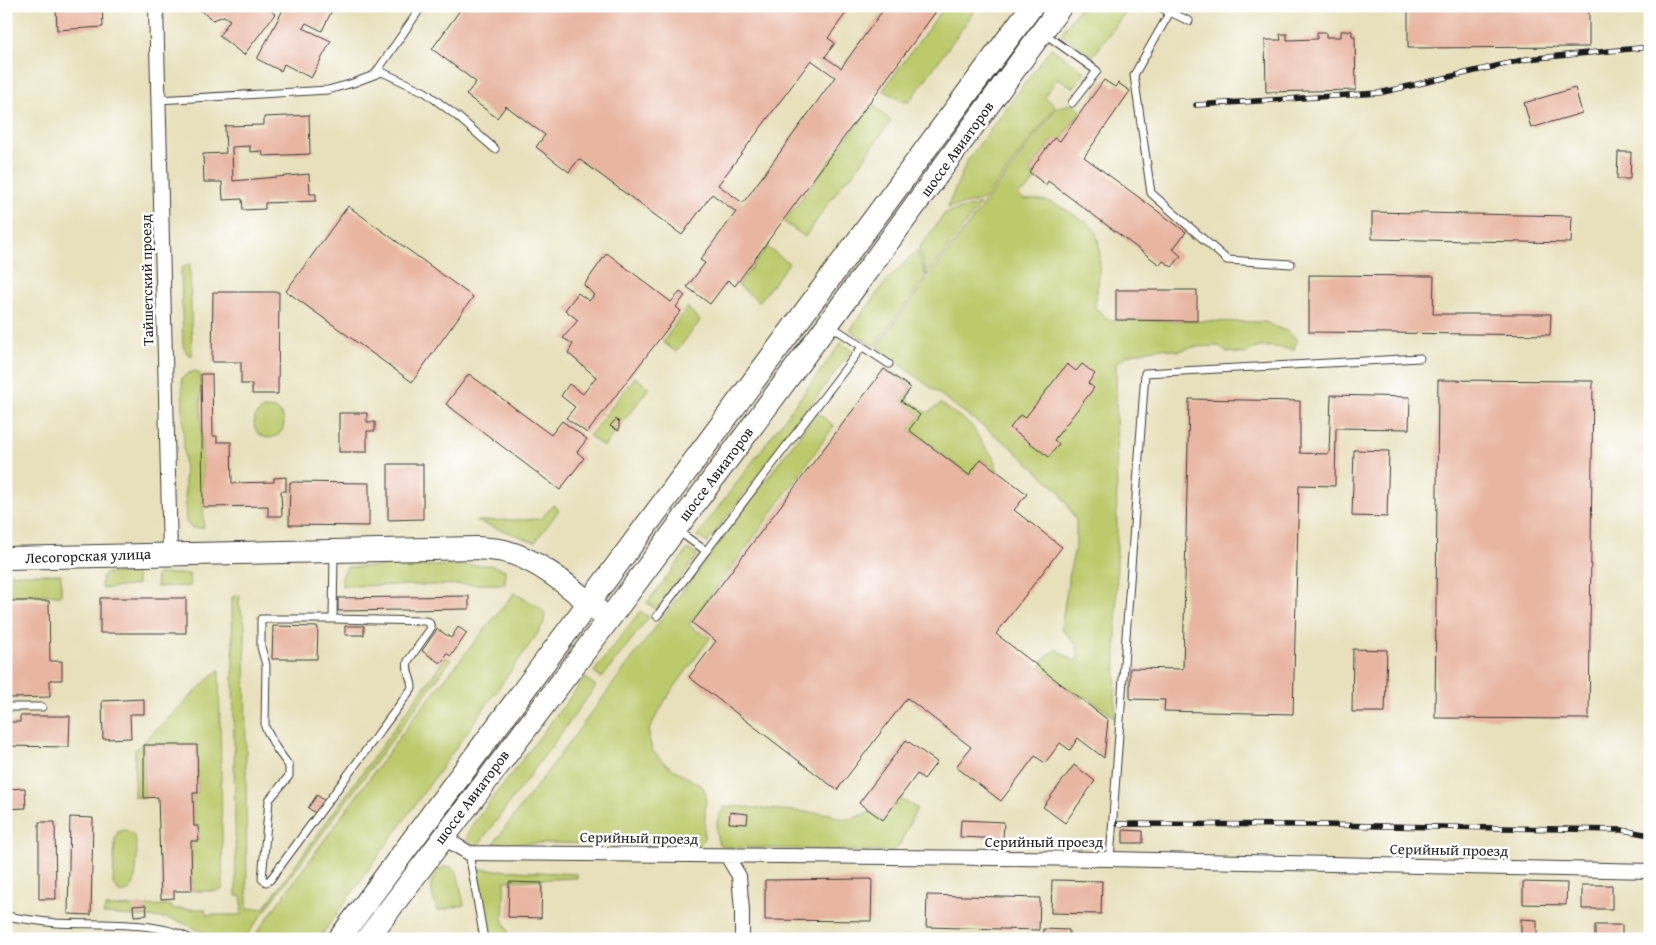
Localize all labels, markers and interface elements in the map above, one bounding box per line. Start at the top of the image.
street label: шоссе Авиаторов [915,97,998,201]
street label: Тайшетский проезд [135,214,158,346]
street label: шоссе Авиаторов [673,422,758,525]
street label: Лесогорская улица [25,543,152,568]
street label: шоссе Авиаторов [429,745,514,848]
street label: Серийный проезд [580,826,698,849]
street label: Серийный проезд [985,831,1103,852]
street label: Серийный проезд [1390,838,1508,861]

